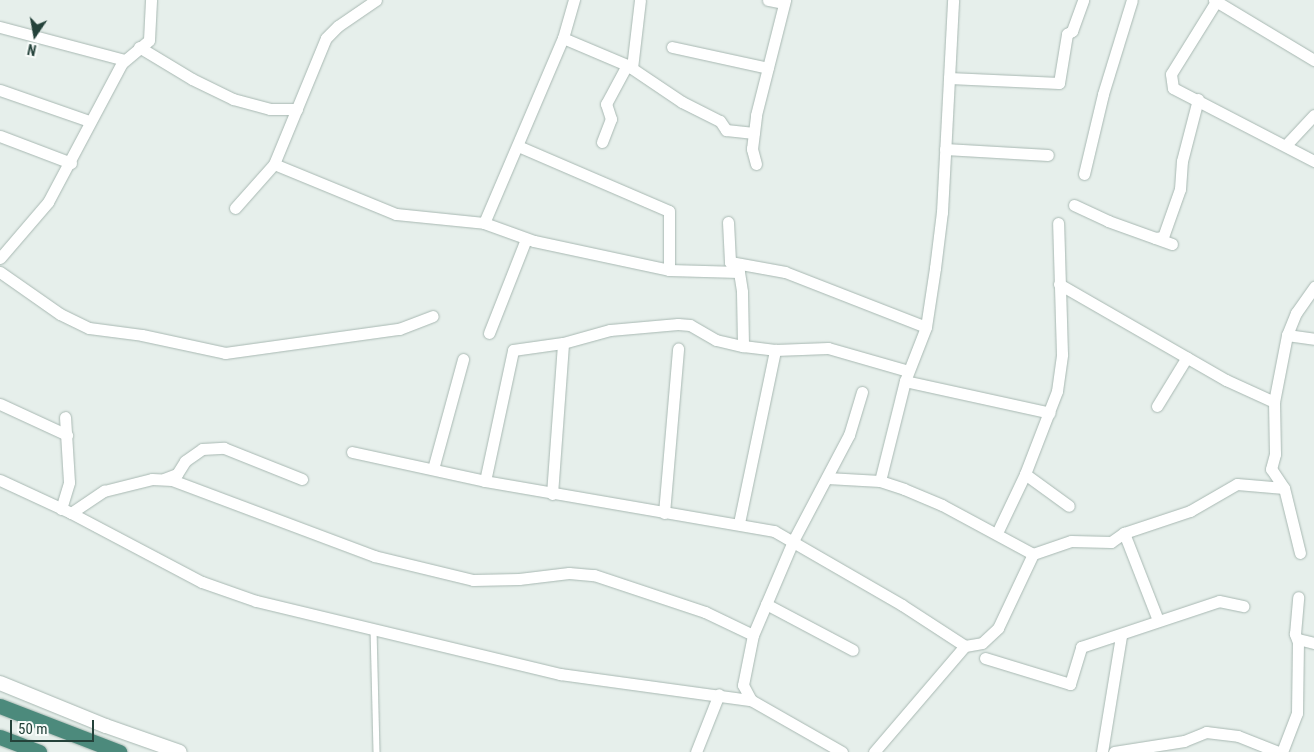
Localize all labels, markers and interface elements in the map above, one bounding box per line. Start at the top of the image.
north arrow [10,10,60,60]
text: N [26,41,38,58]
scale bar [12,710,96,742]
text: 50 m [18,720,48,738]

